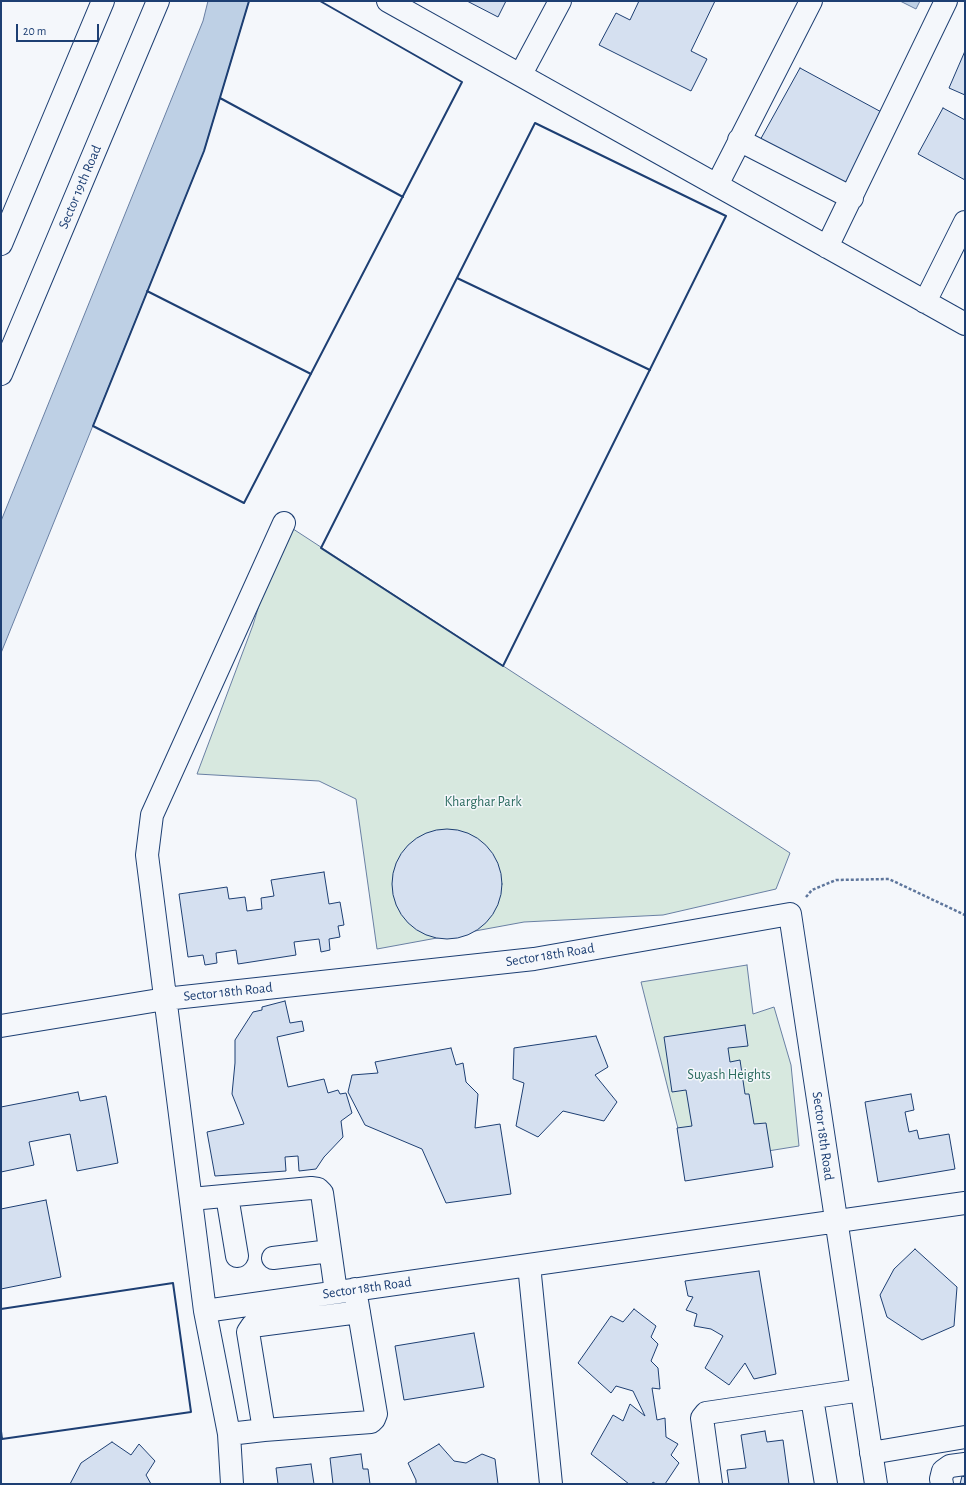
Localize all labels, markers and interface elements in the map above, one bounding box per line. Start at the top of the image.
scale bar [18,16,101,42]
text: 20 m [23,25,46,37]
street label: Sector 19th Road [55,143,105,231]
park label: Kharghar Park [444,794,522,810]
street label: Sector 18th Road [505,940,595,970]
street label: Sector 18th Road [183,979,273,1005]
park label: Suyash Heights [687,1067,771,1083]
street label: Sector 18th Road [808,1091,838,1181]
street label: Sector 18th Road [322,1273,412,1303]

